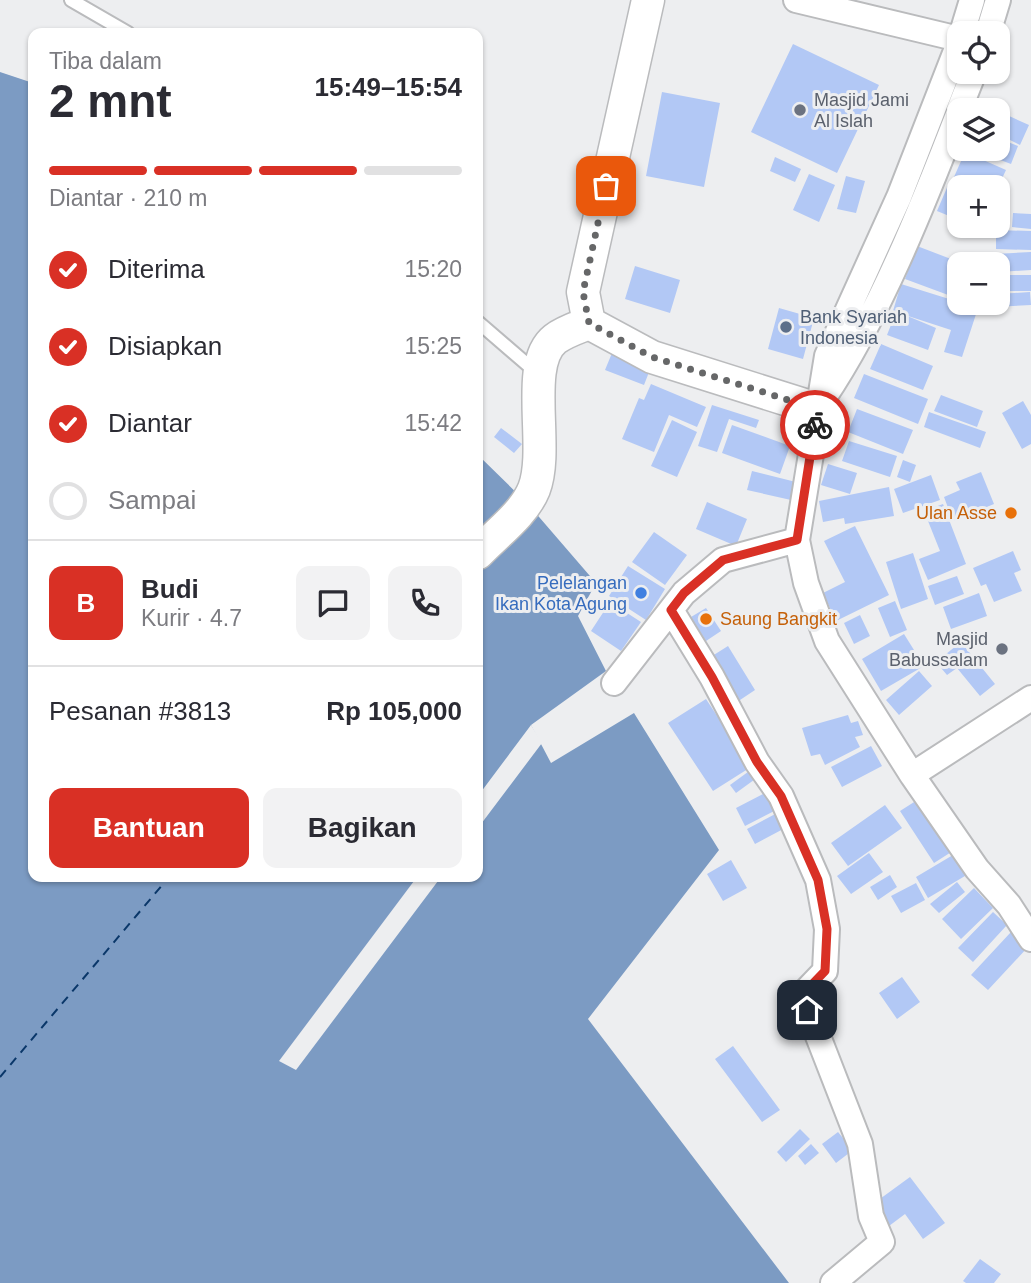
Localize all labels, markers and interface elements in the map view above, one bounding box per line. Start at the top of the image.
map controls [947,21,1010,315]
button: locate [947,21,1010,84]
text: Tiba dalam [49,48,162,74]
text: 15:49–15:54 [315,72,462,102]
text: 2 mnt [49,75,172,127]
place label: Masjid Jami Al Islah [814,90,909,131]
button: layers [947,98,1010,161]
marker: Masjid Jami Al Islah [792,102,808,118]
pin [576,156,636,216]
icon: bag [587,167,625,205]
button: + [947,175,1010,238]
text: Diantar · 210 m [49,185,208,211]
icon: check [49,251,87,289]
button: − [947,252,1010,315]
text: Diterima [108,254,205,284]
text: 15:20 [404,256,462,282]
place label: Bank Syariah Indonesia [800,307,907,348]
marker: Bank Syariah Indonesia [778,319,794,335]
icon: check [49,328,87,366]
text: Disiapkan [108,331,222,361]
text: 15:25 [404,333,462,359]
courier [780,390,850,460]
icon: check [49,405,87,443]
icon: bike [796,406,834,444]
text: Diantar [108,408,192,438]
text: 15:42 [404,410,462,436]
text: Sampai [108,485,196,515]
place label: Ulan Asse [916,503,997,523]
marker: Ulan Asse [1003,505,1019,521]
button: chat [296,566,370,640]
button: phone [388,566,462,640]
place label: Pelelangan Ikan Kota Agung [495,573,627,614]
text: Budi [141,574,199,604]
marker: Pelelangan Ikan Kota Agung [633,585,649,601]
text: B [77,588,95,618]
text: Kurir · 4.7 [141,605,242,631]
place label: Saung Bangkit [720,609,837,629]
marker: Saung Bangkit [698,611,714,627]
place label: Masjid Babussalam [889,629,988,670]
marker: Masjid Babussalam [994,641,1010,657]
text: Pesanan #3813 [49,696,231,726]
text: Rp 105,000 [326,696,462,726]
button: Bantuan [49,788,249,868]
button: Bagikan [263,788,462,868]
pin [777,980,837,1040]
icon: home [788,991,826,1029]

